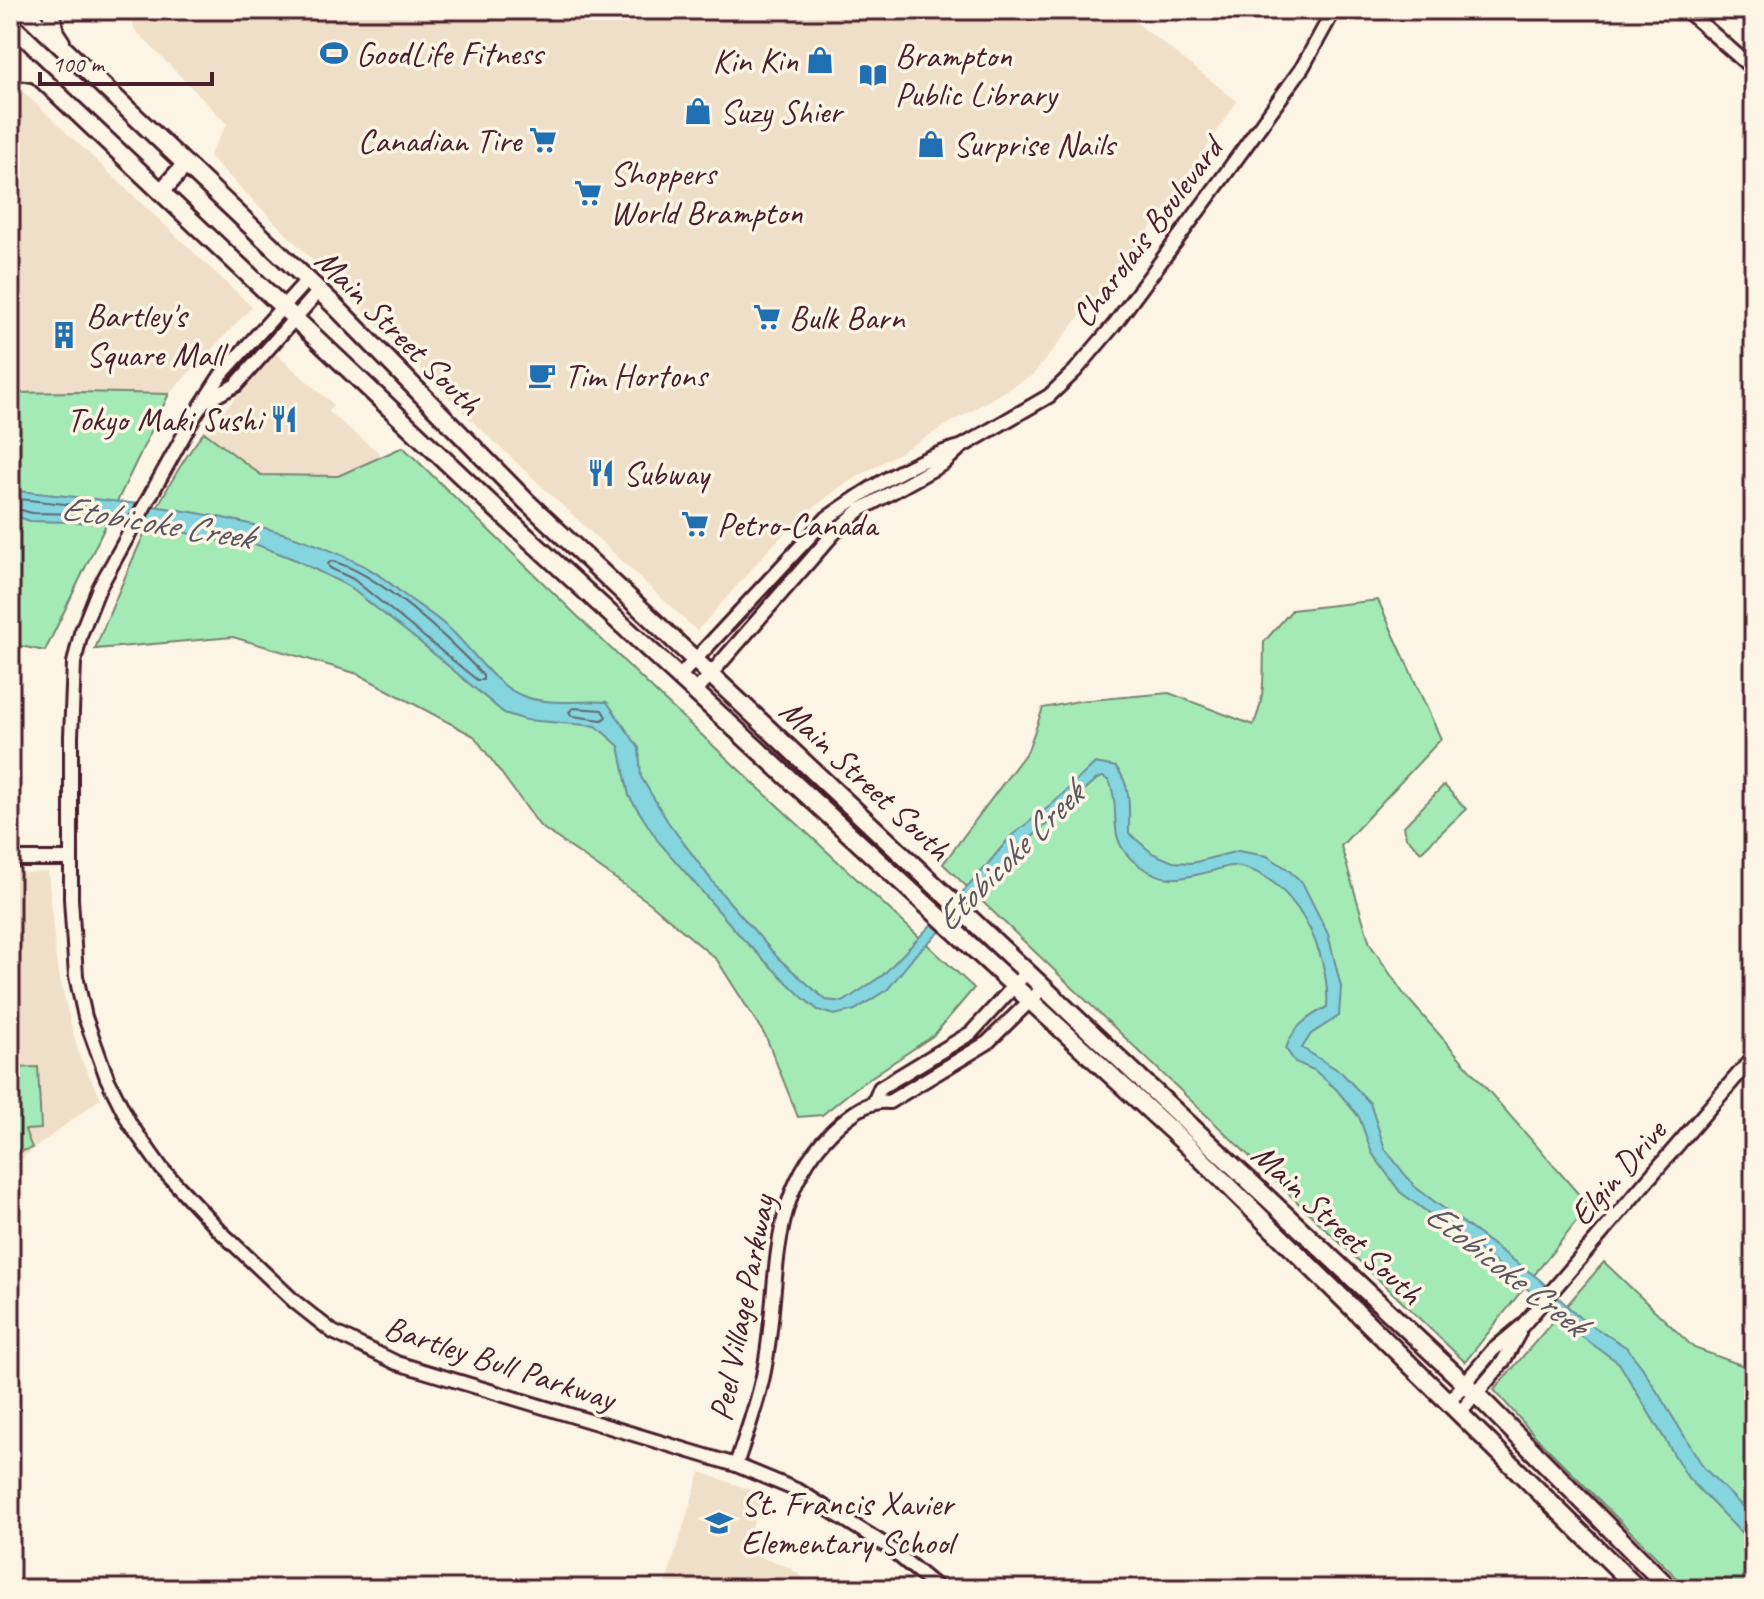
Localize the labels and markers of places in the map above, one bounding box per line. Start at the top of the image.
place label: GoodLife Fitness [356,32,546,75]
place label: Brampton Public Library [895,34,1059,116]
sports icon: GoodLife Fitness [319,38,349,68]
place label: Kin Kin [712,39,799,82]
shop icon: Kin Kin [805,45,835,75]
library icon: Brampton Public Library [858,60,888,90]
place label: Suzy Shier [720,90,845,133]
shop icon: Suzy Shier [683,96,713,126]
place label: Canadian Tire [358,119,523,162]
place label: Surprise Nails [953,123,1118,166]
supermarket icon: Canadian Tire [528,125,558,155]
shop icon: Surprise Nails [916,129,946,159]
place label: Shoppers World Brampton [610,152,803,234]
supermarket icon: Shoppers World Brampton [573,178,603,208]
place label: Bartley's Square Mall [86,294,229,376]
place label: Bulk Barn [789,296,906,339]
supermarket icon: Bulk Barn [752,302,782,332]
building icon: Bartley's Square Mall [49,320,79,350]
place label: Tim Hortons [564,354,709,397]
cafe icon: Tim Hortons [527,360,557,390]
place label: Tokyo Maki Sushi [67,398,267,441]
restaurant icon: Tokyo Maki Sushi [269,404,299,434]
place label: Subway [623,452,712,495]
restaurant icon: Subway [586,458,616,488]
place label: Petro-Canada [717,503,880,546]
supermarket icon: Petro-Canada [680,509,710,539]
place label: St. Francis Xavier Elementary School [741,1482,960,1564]
school or university icon: St. Francis Xavier Elementary School [704,1508,734,1538]

